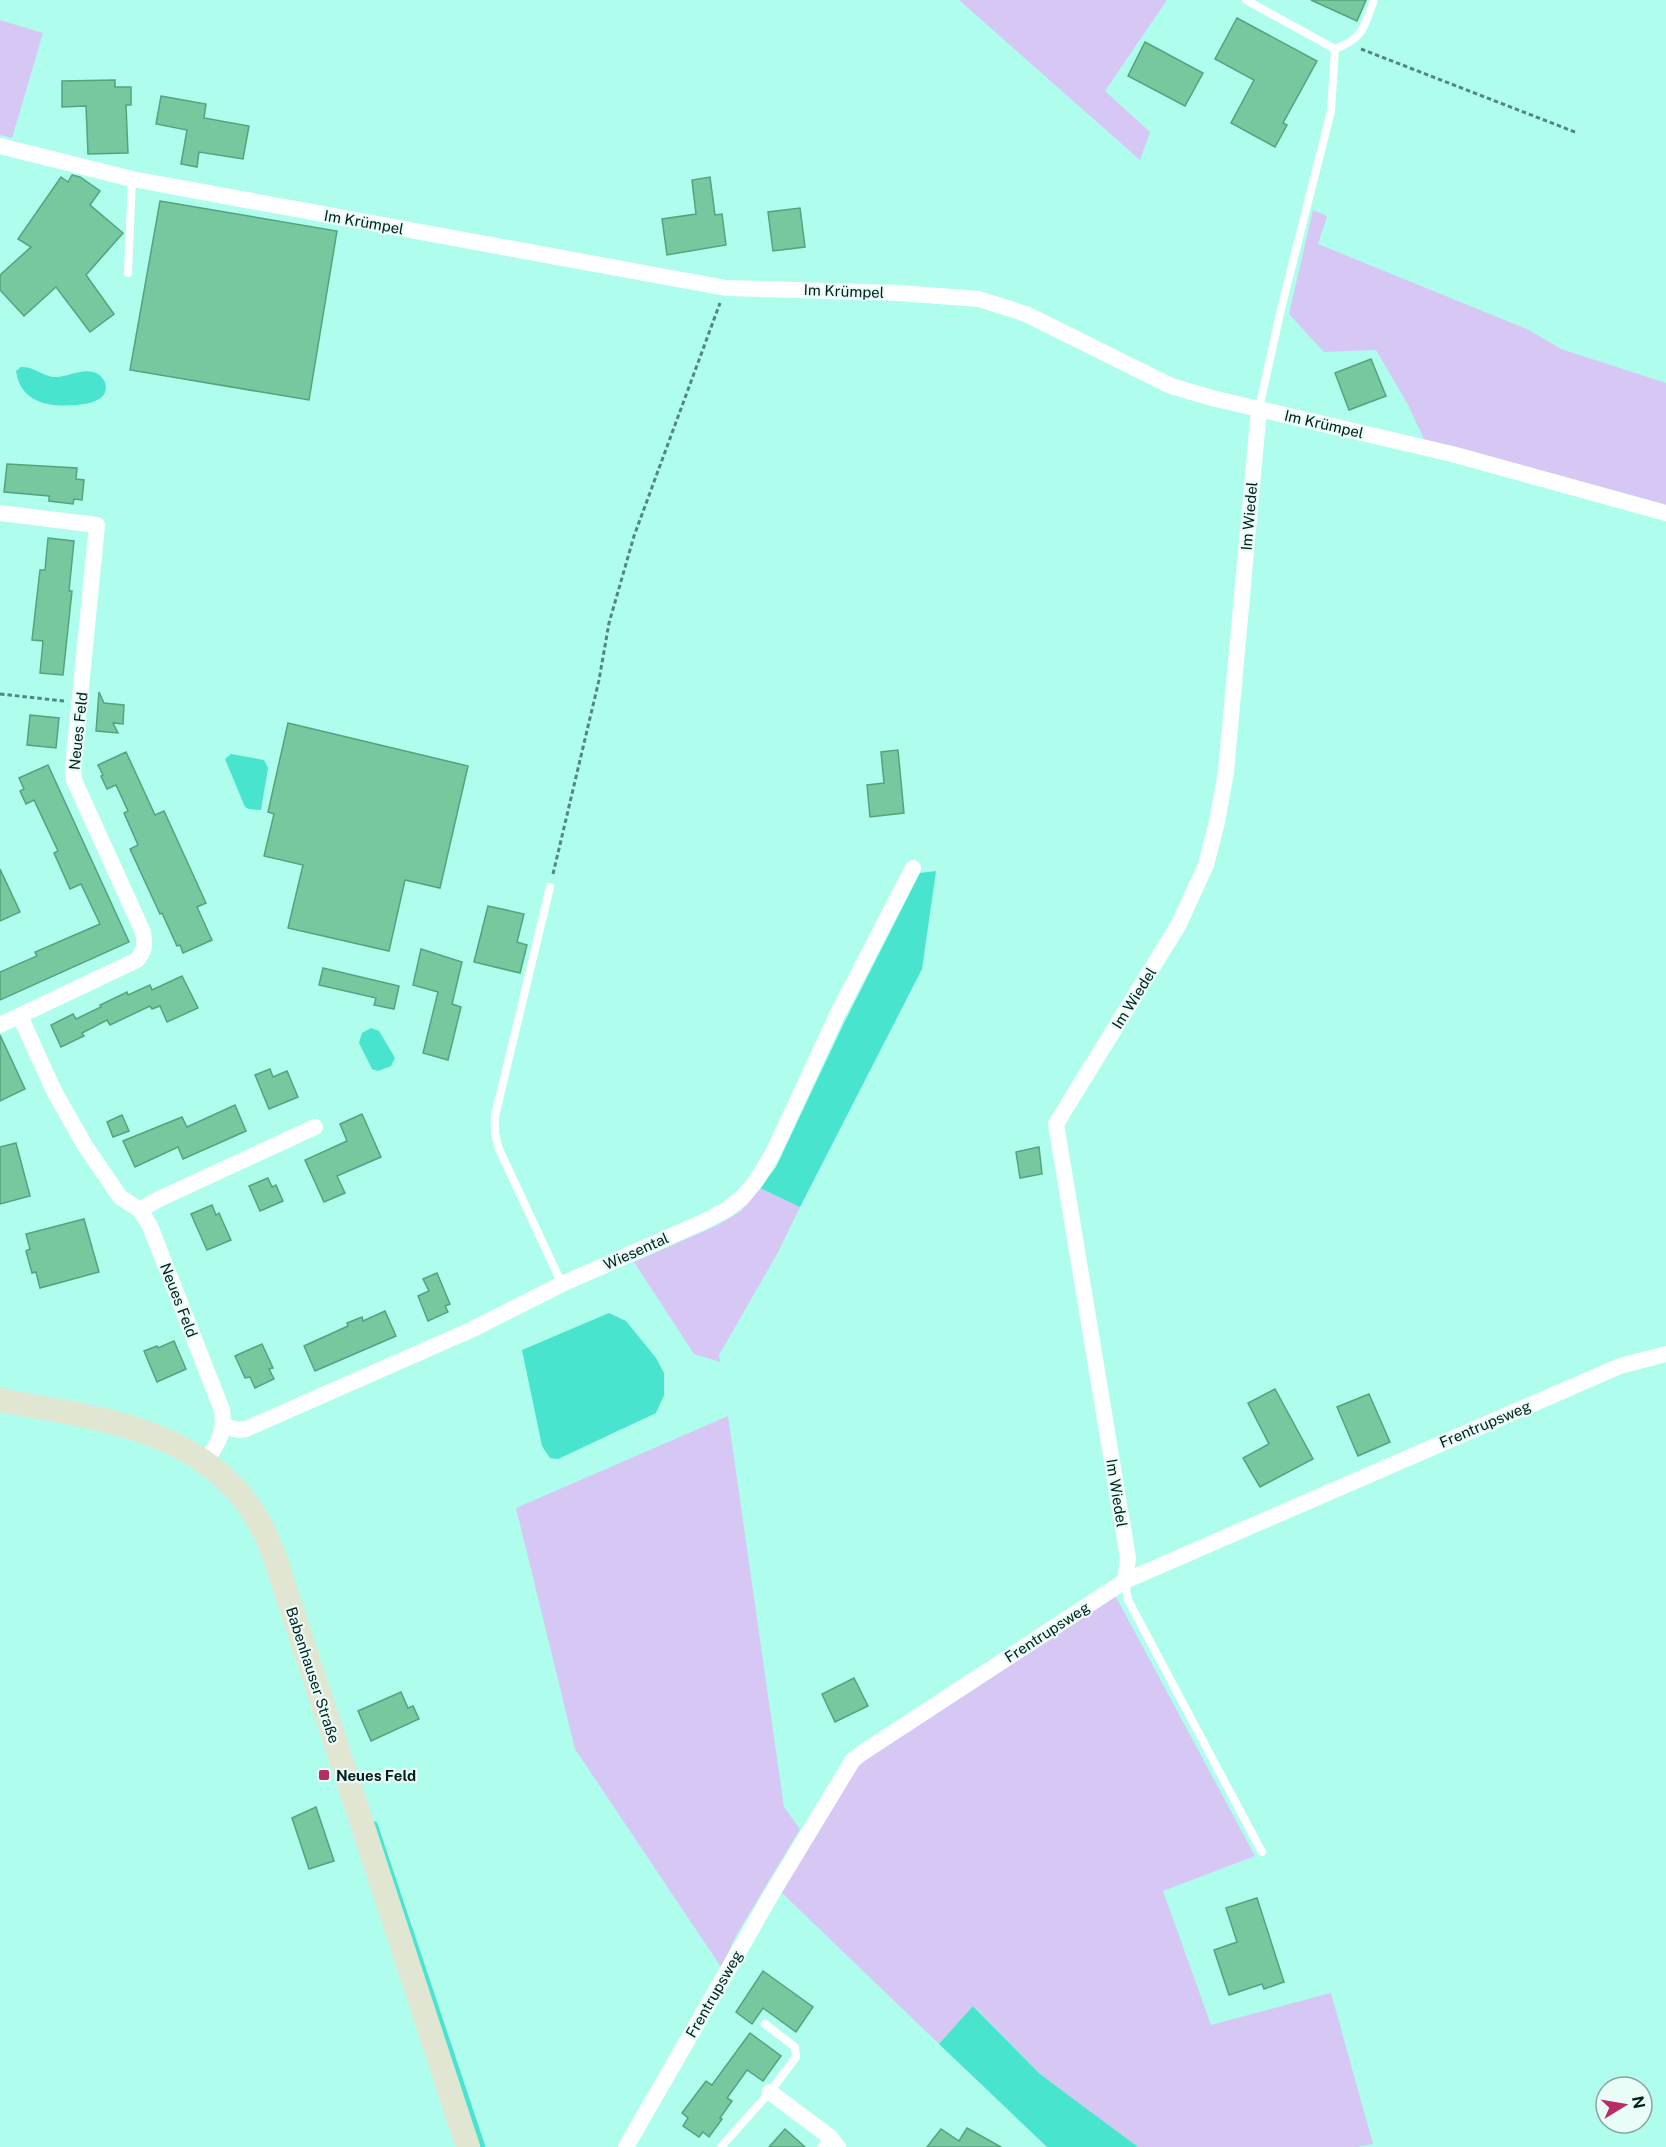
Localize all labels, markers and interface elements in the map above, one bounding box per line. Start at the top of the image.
street label: Im Krümpel [323,207,405,237]
street label: Im Krümpel [803,281,885,301]
street label: Im Krümpel [1283,407,1365,441]
street label: Im Wiedel [1238,481,1260,551]
street label: Neues Feld [65,691,91,771]
street label: Im Wiedel [1109,964,1159,1032]
street label: Wiesental [601,1229,671,1273]
street label: Neues Feld [157,1260,201,1340]
street label: Frentrupsweg [1437,1397,1533,1451]
street label: Im Wiedel [1103,1458,1131,1528]
street label: Frentrupsweg [1001,1598,1093,1666]
street label: Babenhauser Straße [283,1605,343,1745]
place label: Neues Feld [336,1767,416,1784]
marker: Neues Feld [317,1768,331,1782]
street label: Frentrupsweg [682,1947,746,2041]
north arrow [1594,2075,1654,2135]
text: N [1628,2094,1649,2110]

